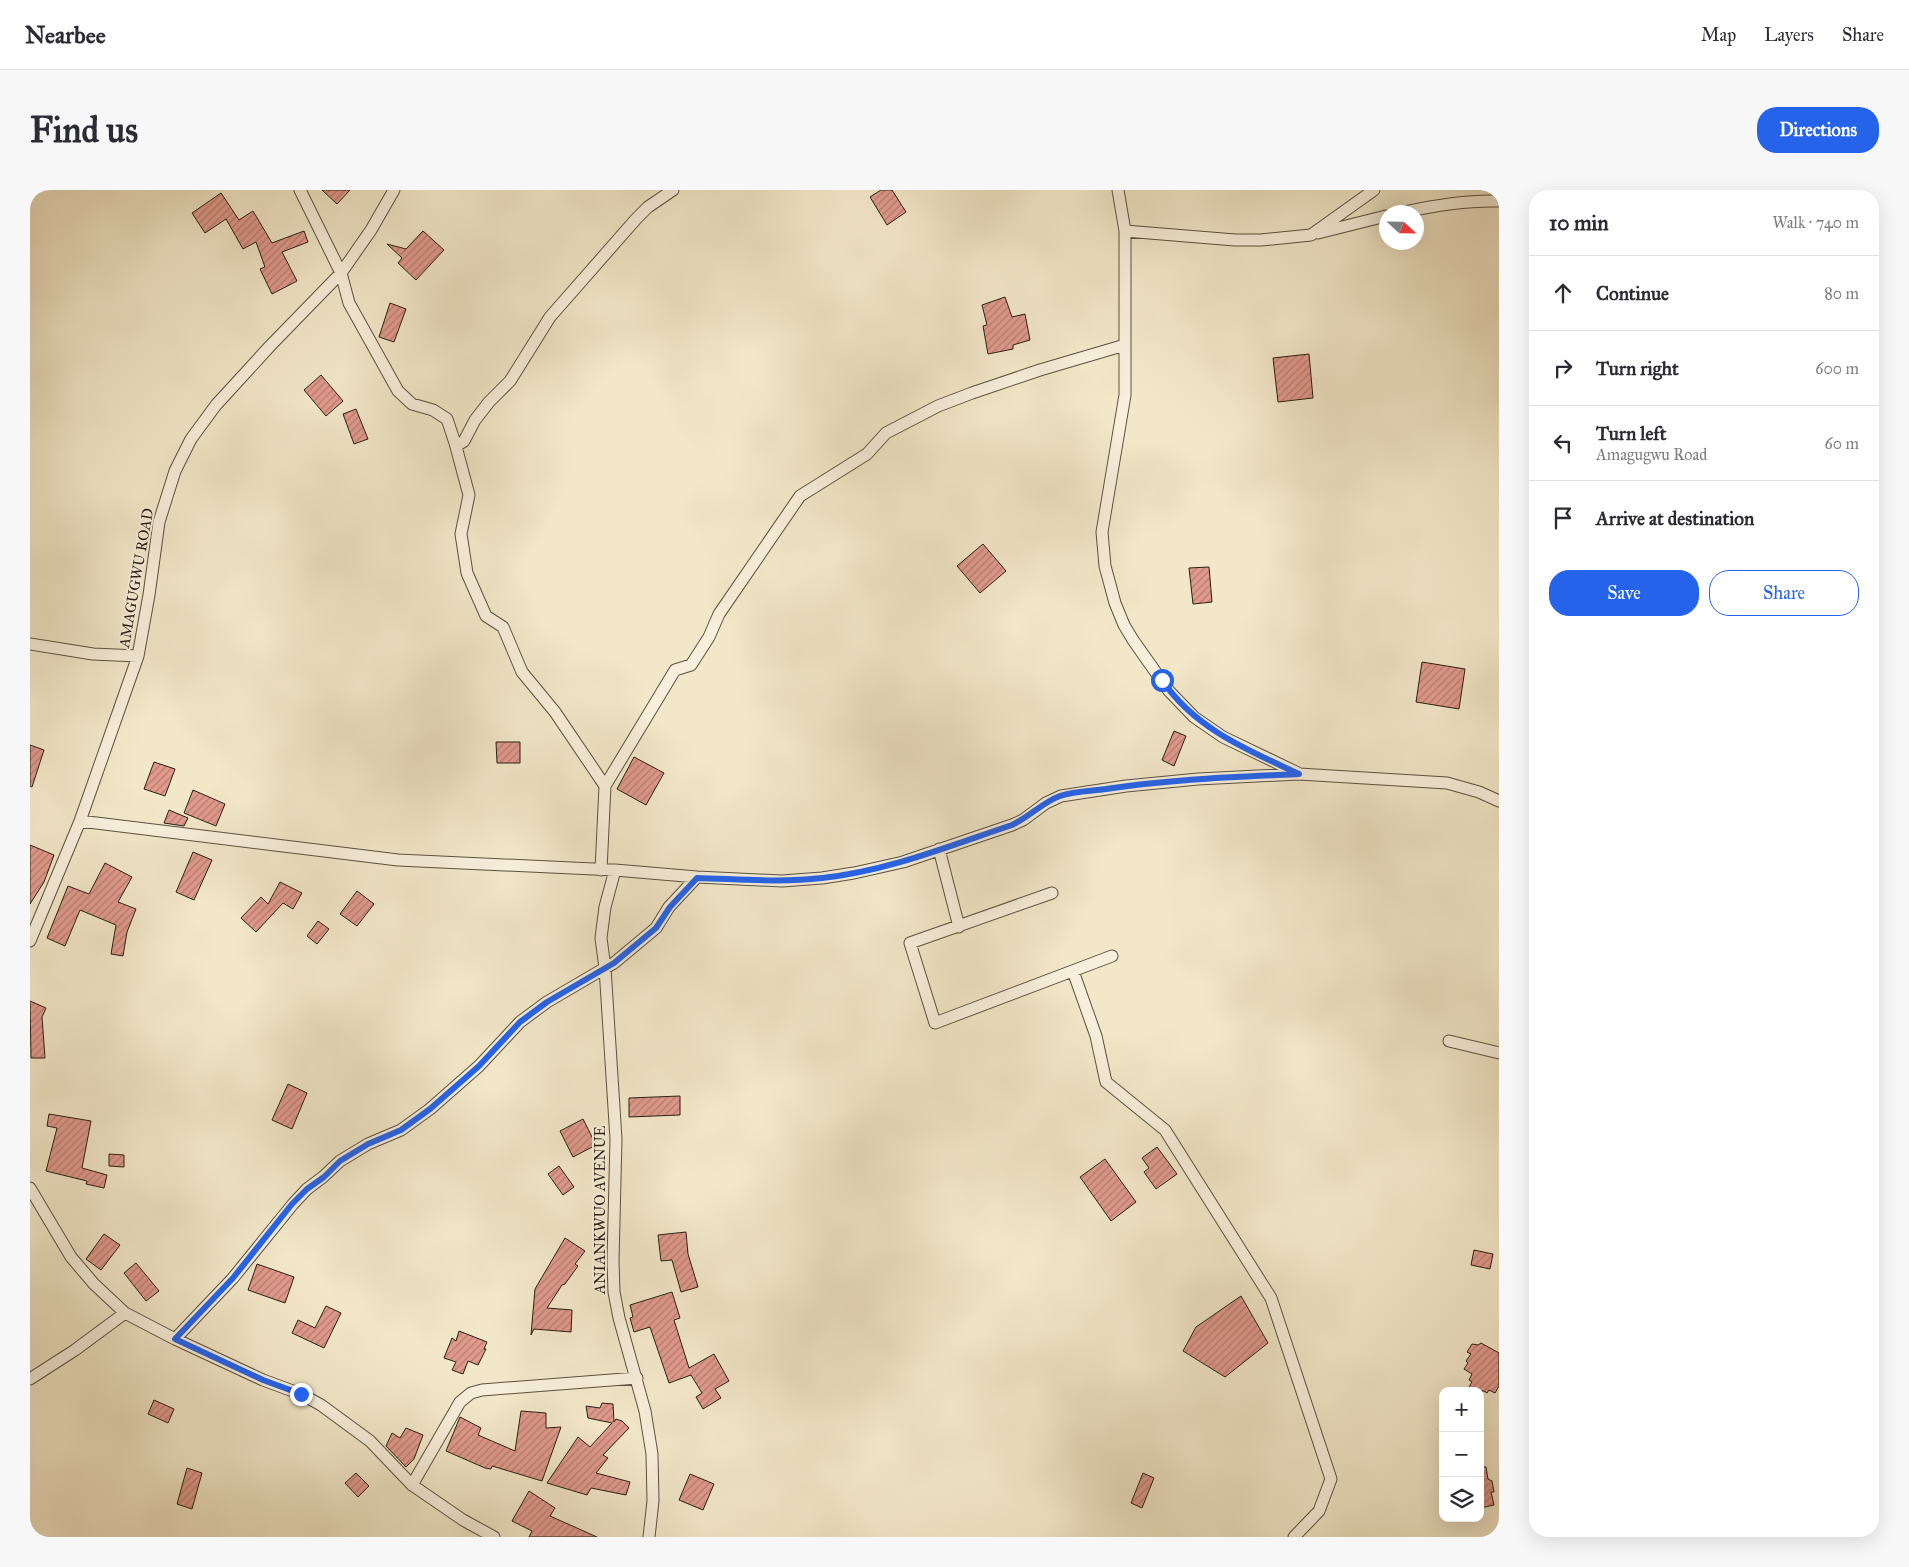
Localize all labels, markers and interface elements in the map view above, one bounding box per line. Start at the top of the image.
text: Nearbee [25,20,106,50]
text: Map [1701,24,1736,46]
text: Layers [1764,24,1814,46]
text: Share [1842,24,1884,46]
button: Directions [1757,107,1879,153]
text: Find us [30,109,138,152]
north arrow [1379,205,1424,250]
text: 10 min [1549,210,1609,236]
text: Walk · 740 m [1772,213,1859,232]
icon: ahead [1549,279,1577,307]
text: Continue [1596,282,1669,305]
text: 80 m [1824,284,1859,303]
icon: right [1549,354,1577,382]
text: Turn right [1596,357,1679,380]
text: 600 m [1815,359,1859,378]
text: Turn left [1596,422,1666,445]
icon: left [1549,429,1577,457]
text: 60 m [1825,434,1859,453]
text: Amagugwu Road [1596,445,1707,464]
icon: arrive [1549,504,1577,532]
street label: AMAGUGWU ROAD [115,507,157,650]
text: Arrive at destination [1596,507,1754,530]
button: Save [1549,570,1699,616]
button: Share [1709,570,1859,616]
route start [1151,669,1174,692]
street label: ANIANKWUO AVENUE [591,1125,609,1295]
route end [290,1383,313,1406]
map controls [1439,1387,1484,1522]
button: + [1439,1387,1484,1432]
button: − [1439,1432,1484,1477]
button: layers [1439,1477,1484,1522]

